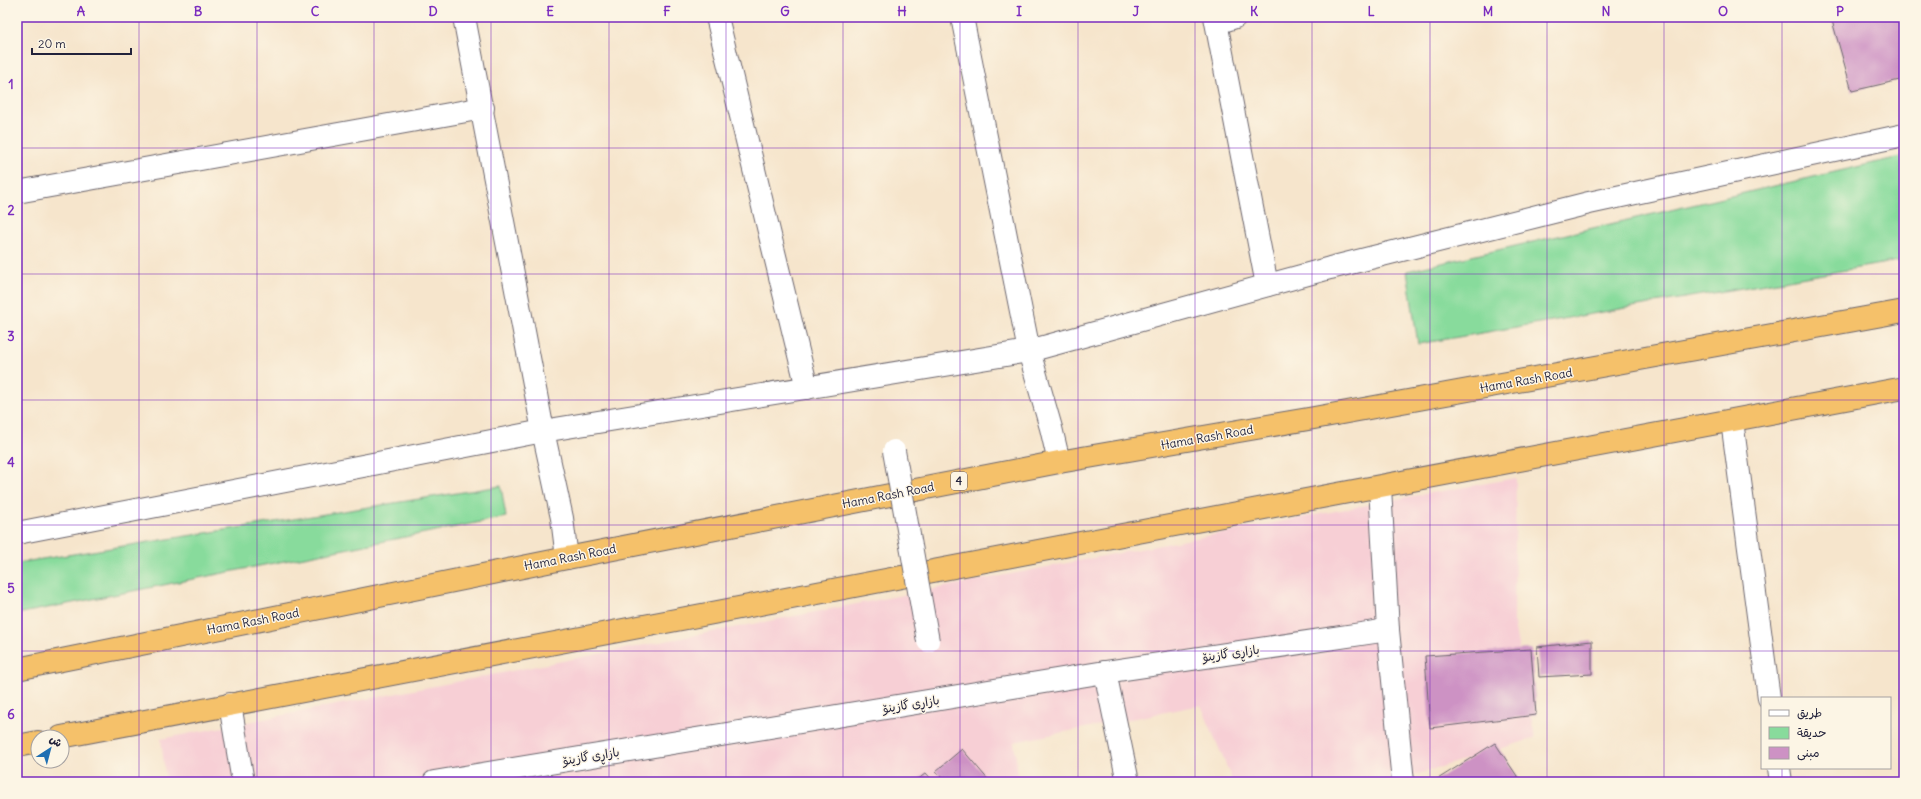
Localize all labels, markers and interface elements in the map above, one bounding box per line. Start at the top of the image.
text: A [77,3,86,20]
text: B [194,3,203,20]
text: C [311,3,320,20]
text: D [428,3,438,20]
text: E [546,3,554,20]
text: F [663,3,671,20]
text: G [780,3,790,20]
text: H [897,3,907,20]
text: I [1016,3,1022,20]
text: J [1133,3,1140,20]
text: K [1250,3,1259,20]
text: L [1367,3,1375,20]
text: M [1483,3,1493,20]
text: N [1602,3,1610,20]
text: O [1718,3,1728,20]
text: P [1836,3,1844,20]
scale bar [32,30,131,56]
text: 20 m [38,36,66,51]
text: 1 [8,76,14,93]
text: 2 [7,202,15,219]
text: 3 [7,328,15,345]
street label: Hama Rash Road [1479,364,1573,396]
street label: Hama Rash Road [1160,421,1254,453]
text: 4 [7,454,15,471]
road number: 4 [951,472,967,490]
street label: Hama Rash Road [841,479,935,511]
street label: Hama Rash Road [523,541,617,573]
text: 5 [7,580,15,597]
street label: Hama Rash Road [206,605,300,637]
street label: بازاڕی گازینۆ [1201,642,1261,668]
street label: بازاڕی گازینۆ [881,692,941,719]
legend [1761,697,1891,769]
text: طريق [1797,705,1822,720]
text: 6 [7,706,15,723]
text: حديقة [1797,725,1826,740]
north arrow [30,729,70,769]
text: ش [47,732,65,750]
street label: بازاڕی گازینۆ [561,744,621,771]
text: مبنى [1797,745,1820,761]

